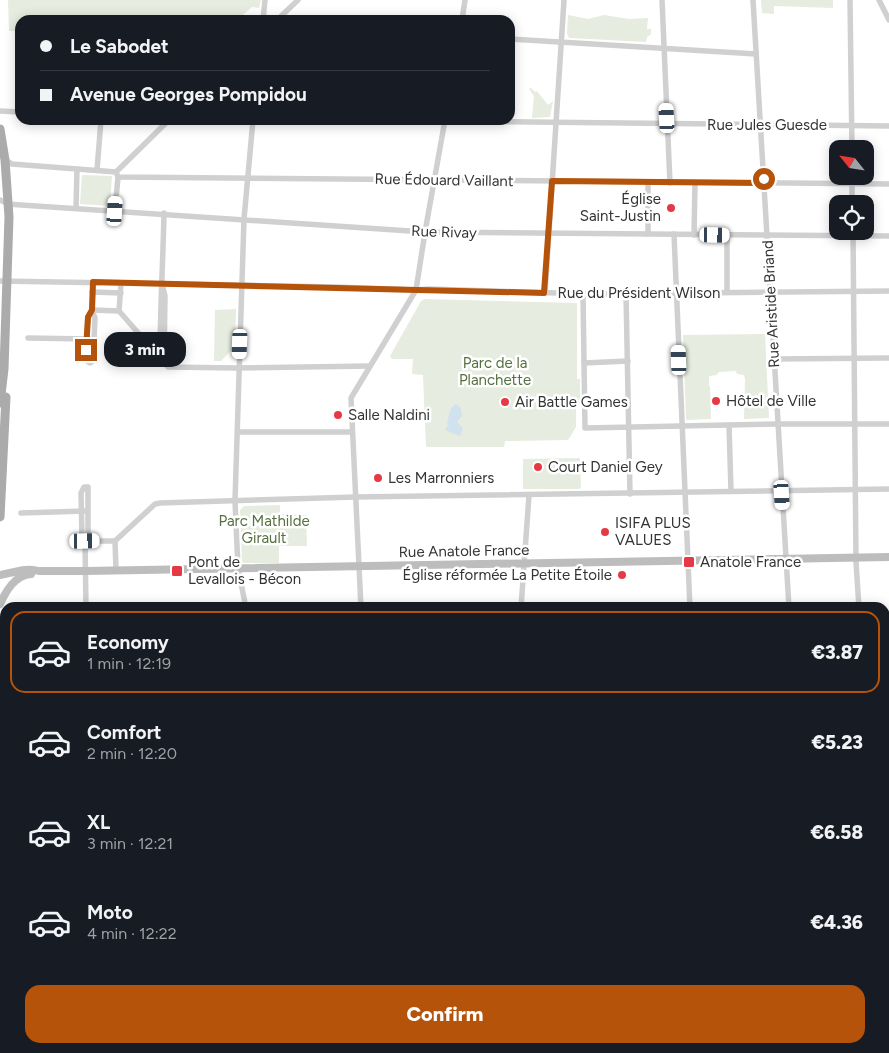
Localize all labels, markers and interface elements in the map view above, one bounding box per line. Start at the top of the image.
text: Le Sabodet [70,35,169,58]
text: Avenue Georges Pompidou [70,83,307,106]
car [658,103,675,133]
street label: Rue Jules Guesde [707,116,827,134]
north arrow [829,140,874,185]
map controls [829,140,874,240]
route start [753,168,775,190]
street label: Rue Édouard Vaillant [374,170,514,190]
place label: Église Saint-Justin [580,190,661,225]
button: locate [829,195,874,240]
car [106,196,123,226]
marker: Église Saint-Justin [665,202,677,214]
street label: Rue Rivay [411,222,477,242]
car [699,227,730,243]
street label: Rue Aristide Briand [759,240,783,368]
street label: Rue du Président Wilson [558,284,720,302]
car [231,329,248,359]
callout: 3 min [104,332,186,368]
route end [75,339,97,361]
text: 3 min [125,340,165,359]
car [670,345,687,375]
park label: Parc de la Planchette [459,354,531,389]
place label: Hôtel de Ville [726,392,816,410]
place label: Air Battle Games [515,393,628,411]
marker: Hôtel de Ville [710,395,722,407]
marker: Air Battle Games [499,396,511,408]
place label: Salle Naldini [348,406,430,424]
marker: Salle Naldini [332,409,344,421]
place label: Court Daniel Gey [548,458,663,476]
marker: Court Daniel Gey [532,461,544,473]
place label: Les Marronniers [388,469,494,487]
marker: Les Marronniers [372,472,384,484]
car [773,480,790,510]
park label: Parc Mathilde Girault [218,512,310,547]
place label: ISIFA PLUS VALUES [615,514,691,549]
marker: ISIFA PLUS VALUES [599,526,611,538]
car [69,533,100,549]
street label: Rue Anatole France [398,541,530,561]
place label: Pont de Levallois - Bécon [188,553,301,588]
place label: Anatole France [700,553,801,571]
marker: Anatole France [682,555,696,569]
marker: Pont de Levallois - Bécon [170,564,184,578]
place label: Église réformée La Petite Étoile [403,566,612,584]
marker: Église réformée La Petite Étoile [616,569,628,581]
icon: car [27,630,72,675]
text: Economy [87,631,169,654]
text: €3.87 [811,641,863,664]
text: 1 min · 12:19 [87,654,171,673]
icon: car [27,720,72,765]
text: Comfort [87,721,162,744]
text: €5.23 [812,731,863,754]
text: 2 min · 12:20 [87,744,177,763]
icon: car [27,810,72,855]
text: XL [87,811,110,834]
text: €6.58 [811,821,863,844]
text: 3 min · 12:21 [87,834,173,853]
icon: car [27,900,72,945]
text: Moto [87,901,133,924]
text: €4.36 [811,911,863,934]
text: 4 min · 12:22 [87,924,177,943]
button: Confirm [25,985,865,1043]

